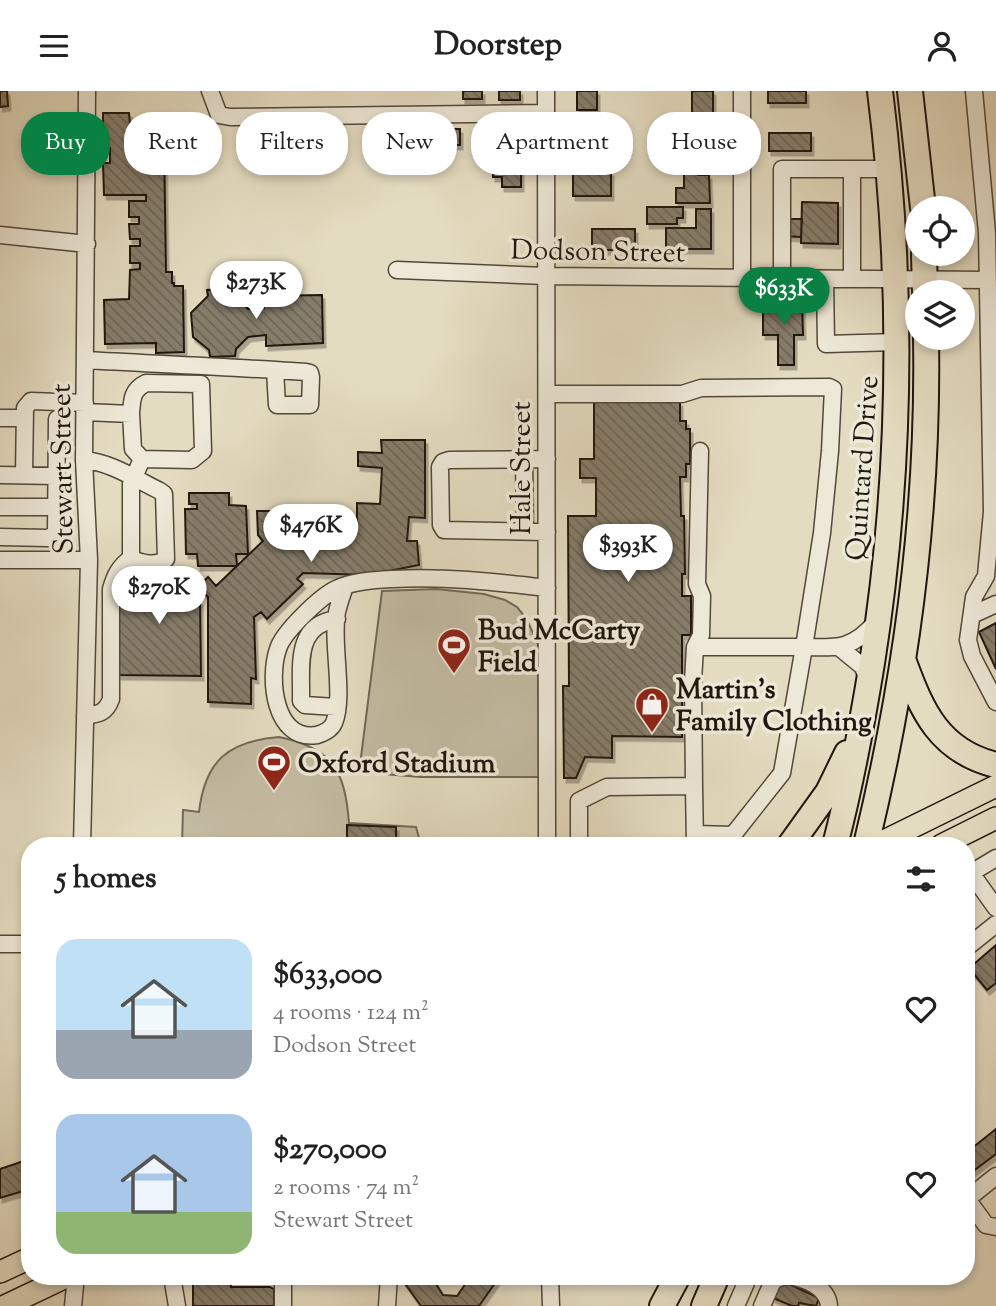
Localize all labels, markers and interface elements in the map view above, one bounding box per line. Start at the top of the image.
text: Doorstep [434,23,562,69]
icon: menu [35,27,73,65]
icon: person [923,27,961,65]
chip: Buy [21,112,110,175]
chip: Rent [124,112,222,175]
chip: Filters [236,112,348,175]
chip: New [362,112,457,175]
chip: Apartment [471,112,633,175]
chip: House [647,112,761,175]
map controls [905,196,975,350]
button: locate [905,196,975,266]
street label: Dodson Street [510,231,686,275]
pin: $273K [207,261,305,321]
text: $273K [226,267,286,300]
pin: $633K [735,267,833,327]
text: $633K [755,273,813,306]
button: layers [905,280,975,350]
street label: Quintard Drive [838,374,890,562]
street label: Stewart Street [43,383,85,555]
street label: Hale Street [503,401,543,535]
pin: $476K [262,505,360,564]
text: $476K [279,510,343,543]
pin: $393K [579,525,677,584]
text: $393K [599,530,657,563]
pin: $270K [110,567,208,626]
text: $270K [128,572,190,605]
place label: Bud McCarty Field [478,612,640,684]
sports icon: Bud McCarty Field [435,626,473,675]
place label: Martin's Family Clothing [676,671,872,743]
shop icon: Martin's Family Clothing [633,685,671,734]
sports icon: Oxford Stadium [255,743,293,792]
place label: Oxford Stadium [298,745,496,785]
text: 5 homes [56,858,157,901]
icon: filters [902,860,940,898]
text: $633,000 [273,954,382,997]
icon: home [112,967,196,1051]
icon: heart [902,990,940,1028]
text: 4 rooms · 124 m² [273,997,429,1030]
text: Dodson Street [273,1030,416,1063]
text: $270,000 [273,1129,387,1172]
icon: home [112,1142,196,1226]
icon: heart [902,1165,940,1203]
text: 2 rooms · 74 m² [273,1172,419,1205]
text: Stewart Street [273,1205,413,1238]

